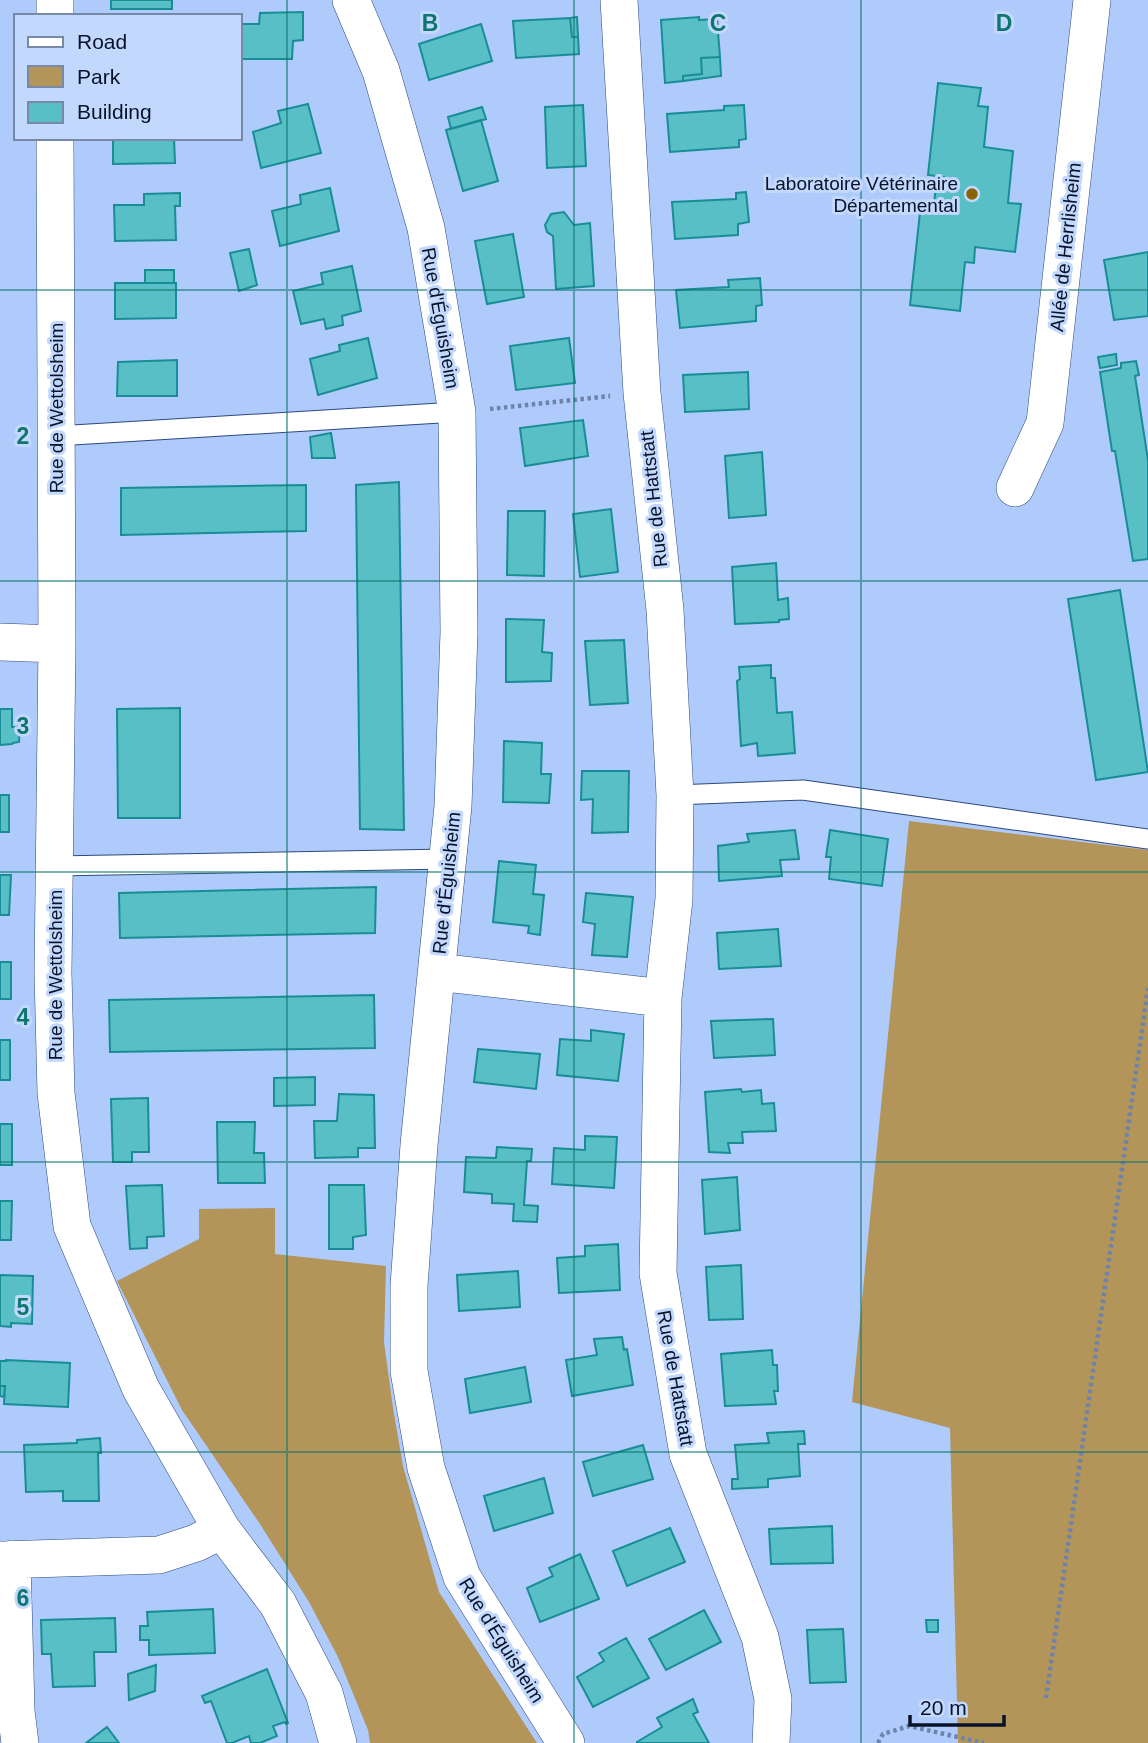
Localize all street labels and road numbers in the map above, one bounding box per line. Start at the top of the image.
street label: Allée de Herrlisheim [1046,161,1085,333]
street label: Rue d'Éguisheim [418,246,463,390]
street label: Rue de Wettolsheim [46,323,67,493]
street label: Rue de Hattstatt [636,429,671,568]
street label: Rue d'Éguisheim [429,811,464,955]
street label: Rue de Wettolsheim [45,890,66,1060]
street label: Rue de Hattstatt [653,1309,698,1448]
street label: Rue d'Éguisheim [455,1574,548,1706]

